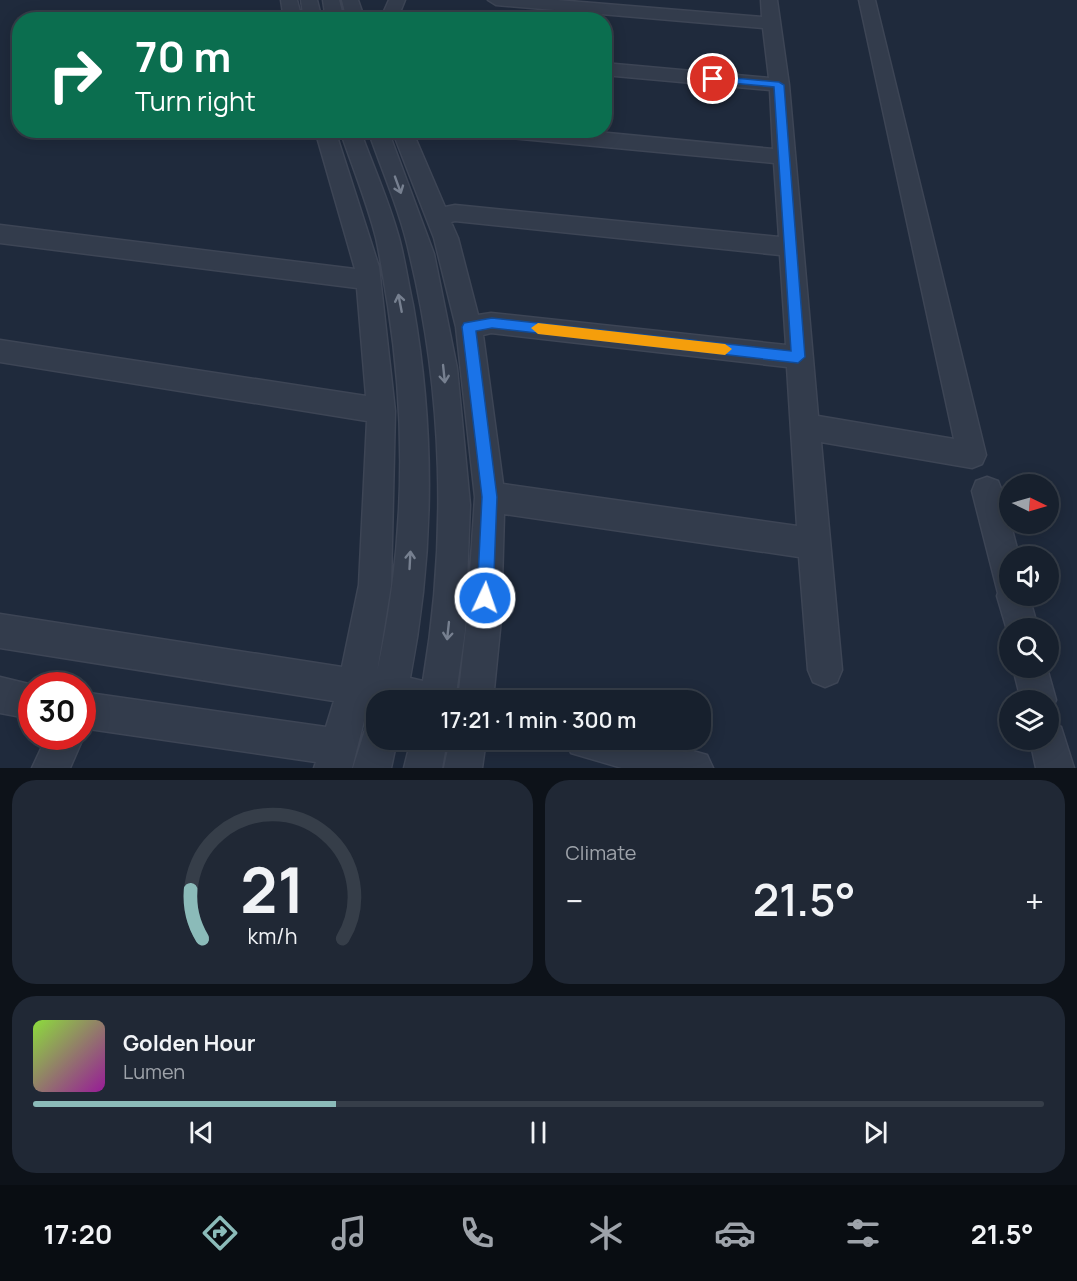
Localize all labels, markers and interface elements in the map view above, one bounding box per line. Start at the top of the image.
text: 70 m [135,27,231,85]
icon: right [36,36,114,114]
pin [687,53,738,104]
icon: arrive [696,62,729,95]
text: Turn right [135,82,256,119]
one-way arrow [393,176,404,194]
one-way arrow [394,294,406,313]
one-way arrow [439,364,450,384]
north arrow [999,474,1059,534]
map controls [999,474,1059,750]
button: sound [999,546,1059,606]
one-way arrow [405,551,416,571]
position arrow [453,566,517,630]
button: search [999,618,1059,678]
one-way arrow [442,621,453,641]
speed limit sign: 30 [18,672,96,750]
button: layers [999,690,1059,750]
text: 17:21 · 1 min · 300 m [440,705,637,735]
text: Climate [566,839,637,866]
text: 21 [240,846,304,932]
text: 21.5° [753,868,856,930]
text: − [566,878,583,923]
text: + [1025,878,1044,923]
text: km/h [247,921,297,950]
text: Golden Hour [123,1028,256,1058]
text: Lumen [123,1058,185,1085]
icon: previous [185,1116,218,1149]
icon: pause [522,1116,555,1149]
icon: next [859,1116,892,1149]
icon: directions [199,1212,241,1254]
icon: music [328,1212,370,1254]
icon: phone [456,1212,498,1254]
icon: climate [585,1212,627,1254]
icon: car [714,1212,756,1254]
icon: filters [842,1212,884,1254]
text: 17:20 [43,1215,113,1252]
text: 21.5° [971,1215,1034,1252]

